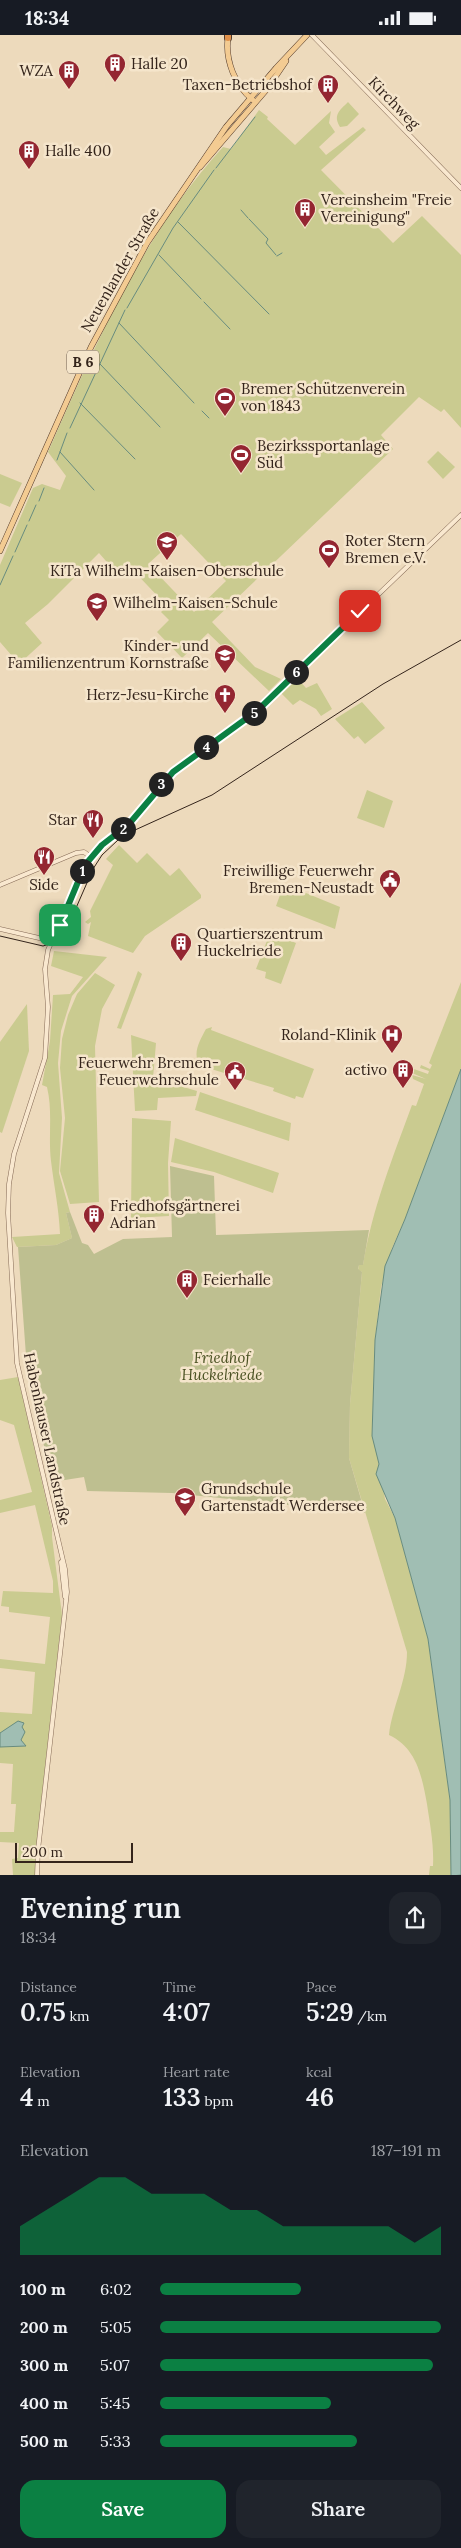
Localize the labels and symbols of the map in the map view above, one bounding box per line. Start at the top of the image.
building icon: Halle 20 [103,52,127,83]
place label: Halle 20 [131,54,188,73]
building icon: WZA [57,59,81,90]
place label: WZA [20,61,54,80]
street label: Kirchweg [365,72,425,133]
building icon: Taxen-Betriebshof [316,73,340,104]
place label: Taxen-Betriebshof [182,75,313,94]
building icon: Halle 400 [17,139,41,170]
place label: Halle 400 [45,141,111,160]
place label: Vereinsheim "Freie Vereinigung" [320,190,452,226]
building icon: Vereinsheim "Freie Vereinigung" [293,197,317,228]
street label: Neuenlander Straße [76,204,163,335]
road number: B 6 [67,351,99,373]
place label: Bremer Schützenverein von 1843 [241,379,405,415]
sports icon: Bremer Schützenverein von 1843 [213,386,237,417]
place label: Bezirkssportanlage Süd [257,436,390,472]
sports icon: Bezirkssportanlage Süd [229,443,253,474]
school or university icon: KiTa Wilhelm-Kaisen-Oberschule [155,530,179,561]
place label: Roter Stern Bremen e.V. [345,531,426,567]
sports icon: Roter Stern Bremen e.V. [317,538,341,569]
place label: KiTa Wilhelm-Kaisen-Oberschule [50,561,284,580]
pin [339,590,381,632]
school or university icon: Wilhelm-Kaisen-Schule [85,591,109,622]
place label: Wilhelm-Kaisen-Schule [113,593,278,612]
place label: Kinder- und Familienzentrum Kornstraße [8,636,209,672]
school or university icon: Kinder- und Familienzentrum Kornstraße [213,643,237,674]
pin: 6 [284,659,308,685]
church icon: Herz-Jesu-Kirche [213,683,237,714]
place label: Herz-Jesu-Kirche [86,685,209,704]
pin: 5 [242,701,266,725]
pin: 4 [194,735,218,759]
pin: 3 [148,771,174,797]
restaurant icon: Star [81,808,105,839]
place label: Star [49,810,77,829]
pin: 2 [110,817,136,841]
restaurant icon: Side [32,845,56,876]
pin: 1 [70,859,94,883]
place label: Freiwillige Feuerwehr Bremen-Neustadt [223,861,375,897]
public building icon: Freiwillige Feuerwehr Bremen-Neustadt [378,868,402,899]
place label: Side [29,875,59,894]
pin [39,904,81,946]
place label: Quartierszentrum Huckelriede [197,924,323,960]
building icon: Quartierszentrum Huckelriede [169,931,193,962]
hospital icon: Roland-Klinik [380,1023,404,1054]
place label: Roland-Klinik [281,1025,376,1044]
place label: Feuerwehr Bremen- Feuerwehrschule [78,1053,219,1089]
building icon: activo [391,1058,415,1089]
public building icon: Feuerwehr Bremen- Feuerwehrschule [223,1060,247,1091]
place label: activo [345,1060,387,1079]
place label: Friedhofsgärtnerei Adrian [109,1196,240,1232]
building icon: Friedhofsgärtnerei Adrian [82,1203,106,1234]
building icon: Feierhalle [175,1268,199,1299]
place label: Feierhalle [203,1270,271,1289]
park label: Friedhof Huckelriede [182,1348,262,1384]
street label: Habenhauser Landstraße [20,1351,75,1527]
place label: Grundschule Gartenstadt Werdersee [201,1479,365,1515]
school or university icon: Grundschule Gartenstadt Werdersee [173,1486,197,1517]
scale bar [15,1841,132,1864]

